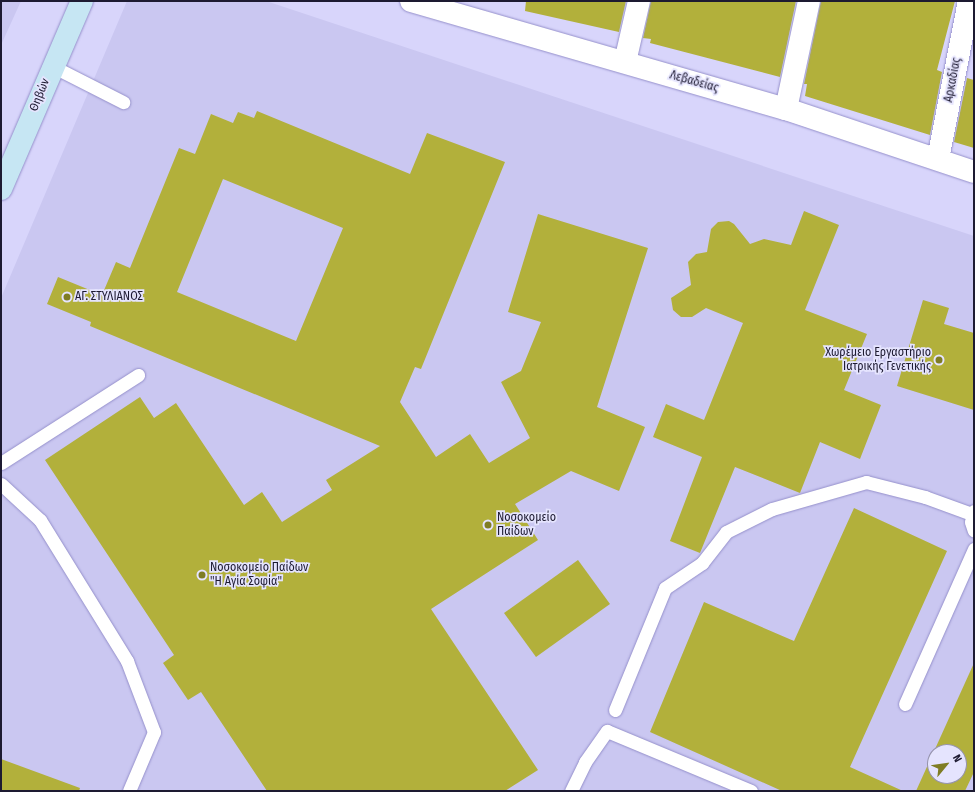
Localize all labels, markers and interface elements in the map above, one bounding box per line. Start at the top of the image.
street label: Αρκαδίας [942,56,964,104]
street label: Λεβαδείας [668,68,720,96]
street label: Θηβών [27,77,53,113]
place label: ΑΓ. ΣΤΥΛΙΑΝΟΣ [75,290,143,304]
marker: ΑΓ. ΣΤΥΛΙΑΝΟΣ [62,292,72,302]
place label: Χωρέμειο Εργαστήριο Ιατρικής Γενετικής [825,346,931,374]
marker: Χωρέμειο Εργαστήριο Ιατρικής Γενετικής [934,355,944,365]
place label: Νοσοκομείο Παίδων [497,511,556,539]
marker: Νοσοκομείο Παίδων [482,519,494,531]
place label: Νοσοκομείο Παίδων "Η Αγία Σοφία" [210,561,308,589]
marker: Νοσοκομείο Παίδων "Η Αγία Σοφία" [197,570,207,580]
north arrow [927,744,967,784]
text: N [950,752,964,764]

